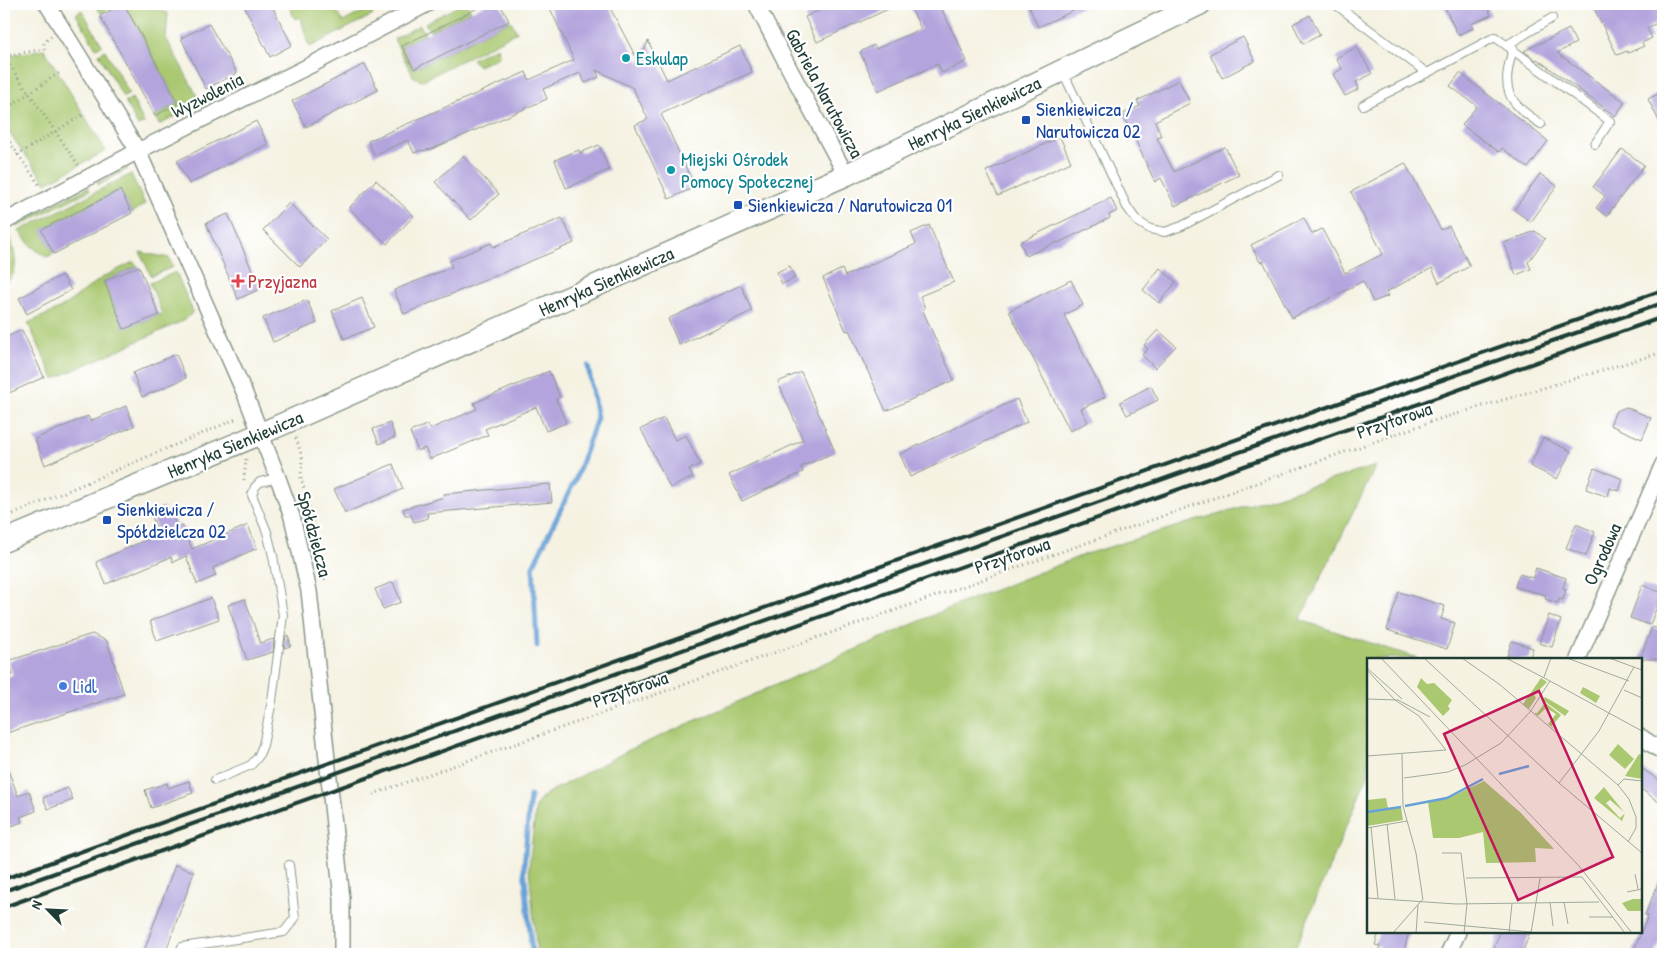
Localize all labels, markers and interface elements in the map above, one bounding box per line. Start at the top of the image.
street label: Gabriela Narutowicza [780,24,870,163]
place label: Eskulap [636,45,688,71]
marker: Eskulap [620,52,632,64]
street label: Wyzwolenia [167,66,248,124]
street label: Henryka Sienkiewicza [903,69,1045,156]
place label: Sienkiewicza / Narutowicza 02 [1036,96,1141,144]
marker: Sienkiewicza / Narutowicza 02 [1020,114,1032,126]
place label: Miejski Ośrodek Pomocy Społecznej [681,146,814,194]
marker: Miejski Ośrodek Pomocy Społecznej [665,164,677,176]
place label: Sienkiewicza / Narutowicza 01 [748,192,952,218]
marker: Sienkiewicza / Narutowicza 01 [732,199,744,211]
street label: Henryka Sienkiewicza [535,239,678,322]
place label: Przyjazna [248,268,317,294]
marker: Przyjazna [232,275,244,287]
street label: Przytorowa [1353,395,1436,445]
street label: Henryka Sienkiewicza [163,404,307,484]
street label: Spółdzielcza [291,489,339,580]
place label: Sienkiewicza / Spółdzielcza 02 [117,496,226,544]
marker: Sienkiewicza / Spółdzielcza 02 [101,514,113,526]
street label: Ogrodowa [1577,518,1627,589]
street label: Przytorowa [971,530,1054,580]
inset map [1367,658,1642,933]
street label: Przytorowa [589,664,672,714]
place label: Lidl [73,673,98,699]
marker: Lidl [57,680,69,692]
north arrow [22,886,72,936]
text: N [25,897,46,912]

